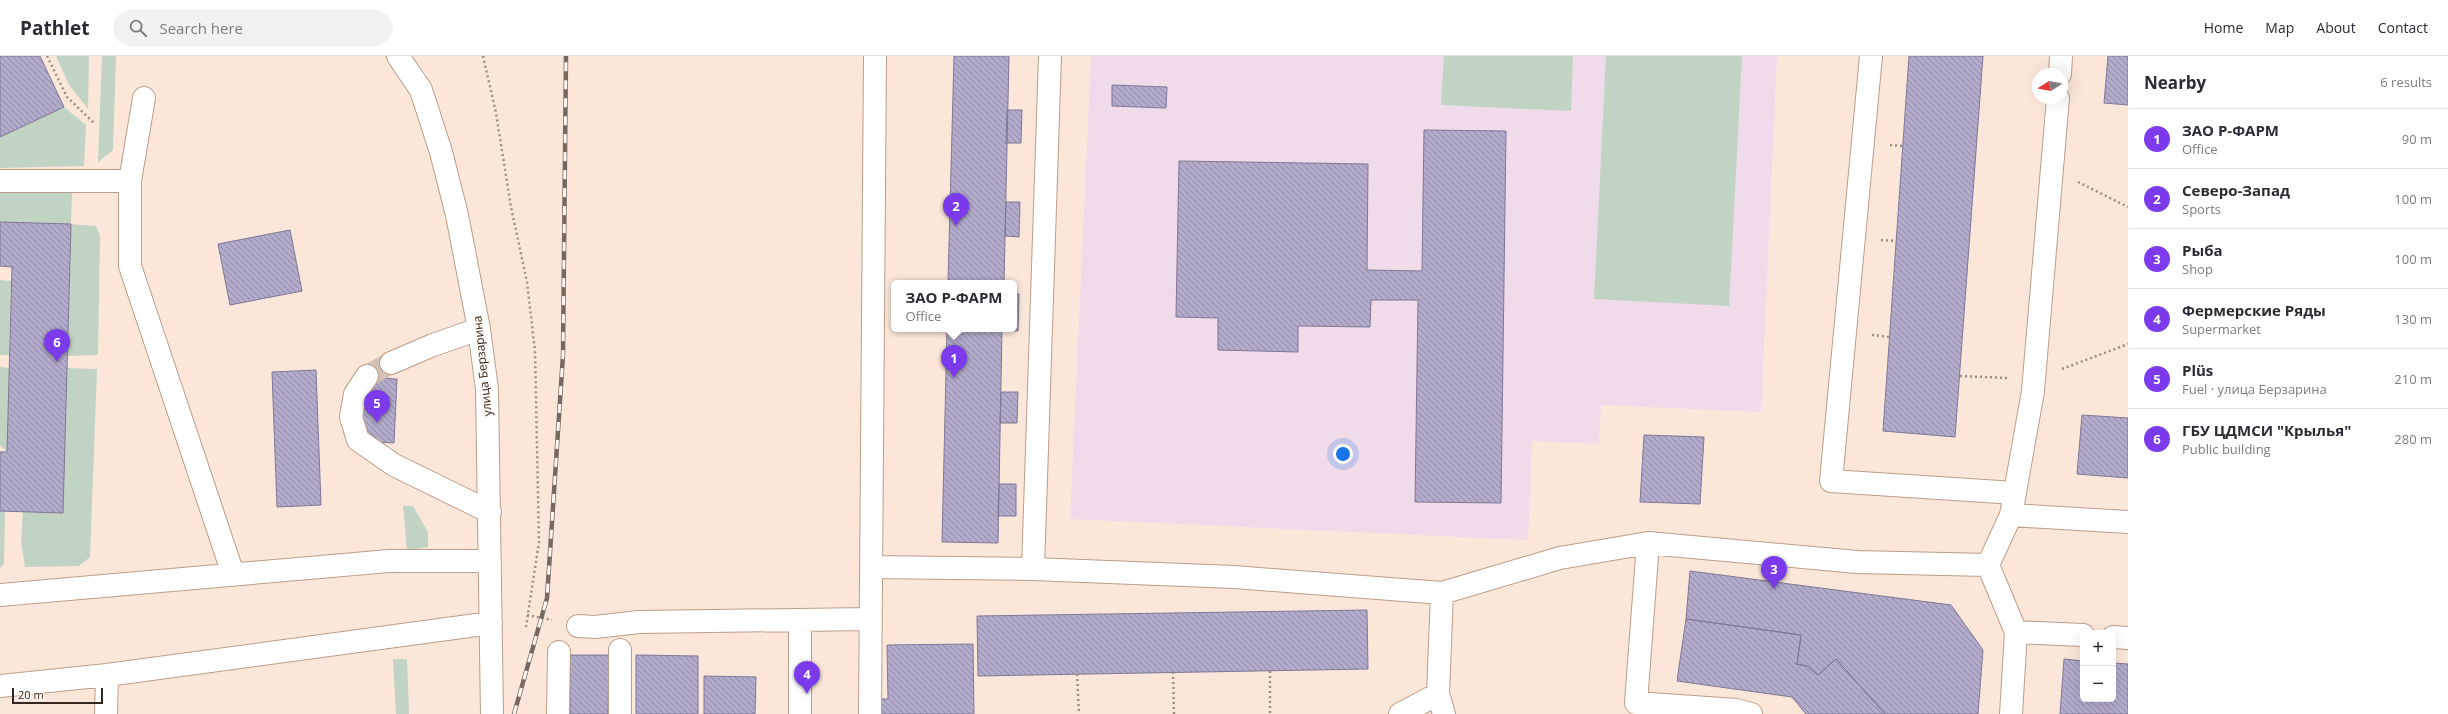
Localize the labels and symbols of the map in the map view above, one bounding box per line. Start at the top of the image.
north arrow [2032,68,2068,104]
pin: 2 [943,193,969,226]
street label: улица Берзарина [468,315,496,417]
pin: 6 [44,329,70,362]
pin: 1 [941,345,967,378]
pin: 5 [364,390,390,423]
your location [1333,444,1353,464]
pin: 3 [1761,556,1787,589]
pin: 4 [794,661,820,694]
scale bar [12,686,103,705]

